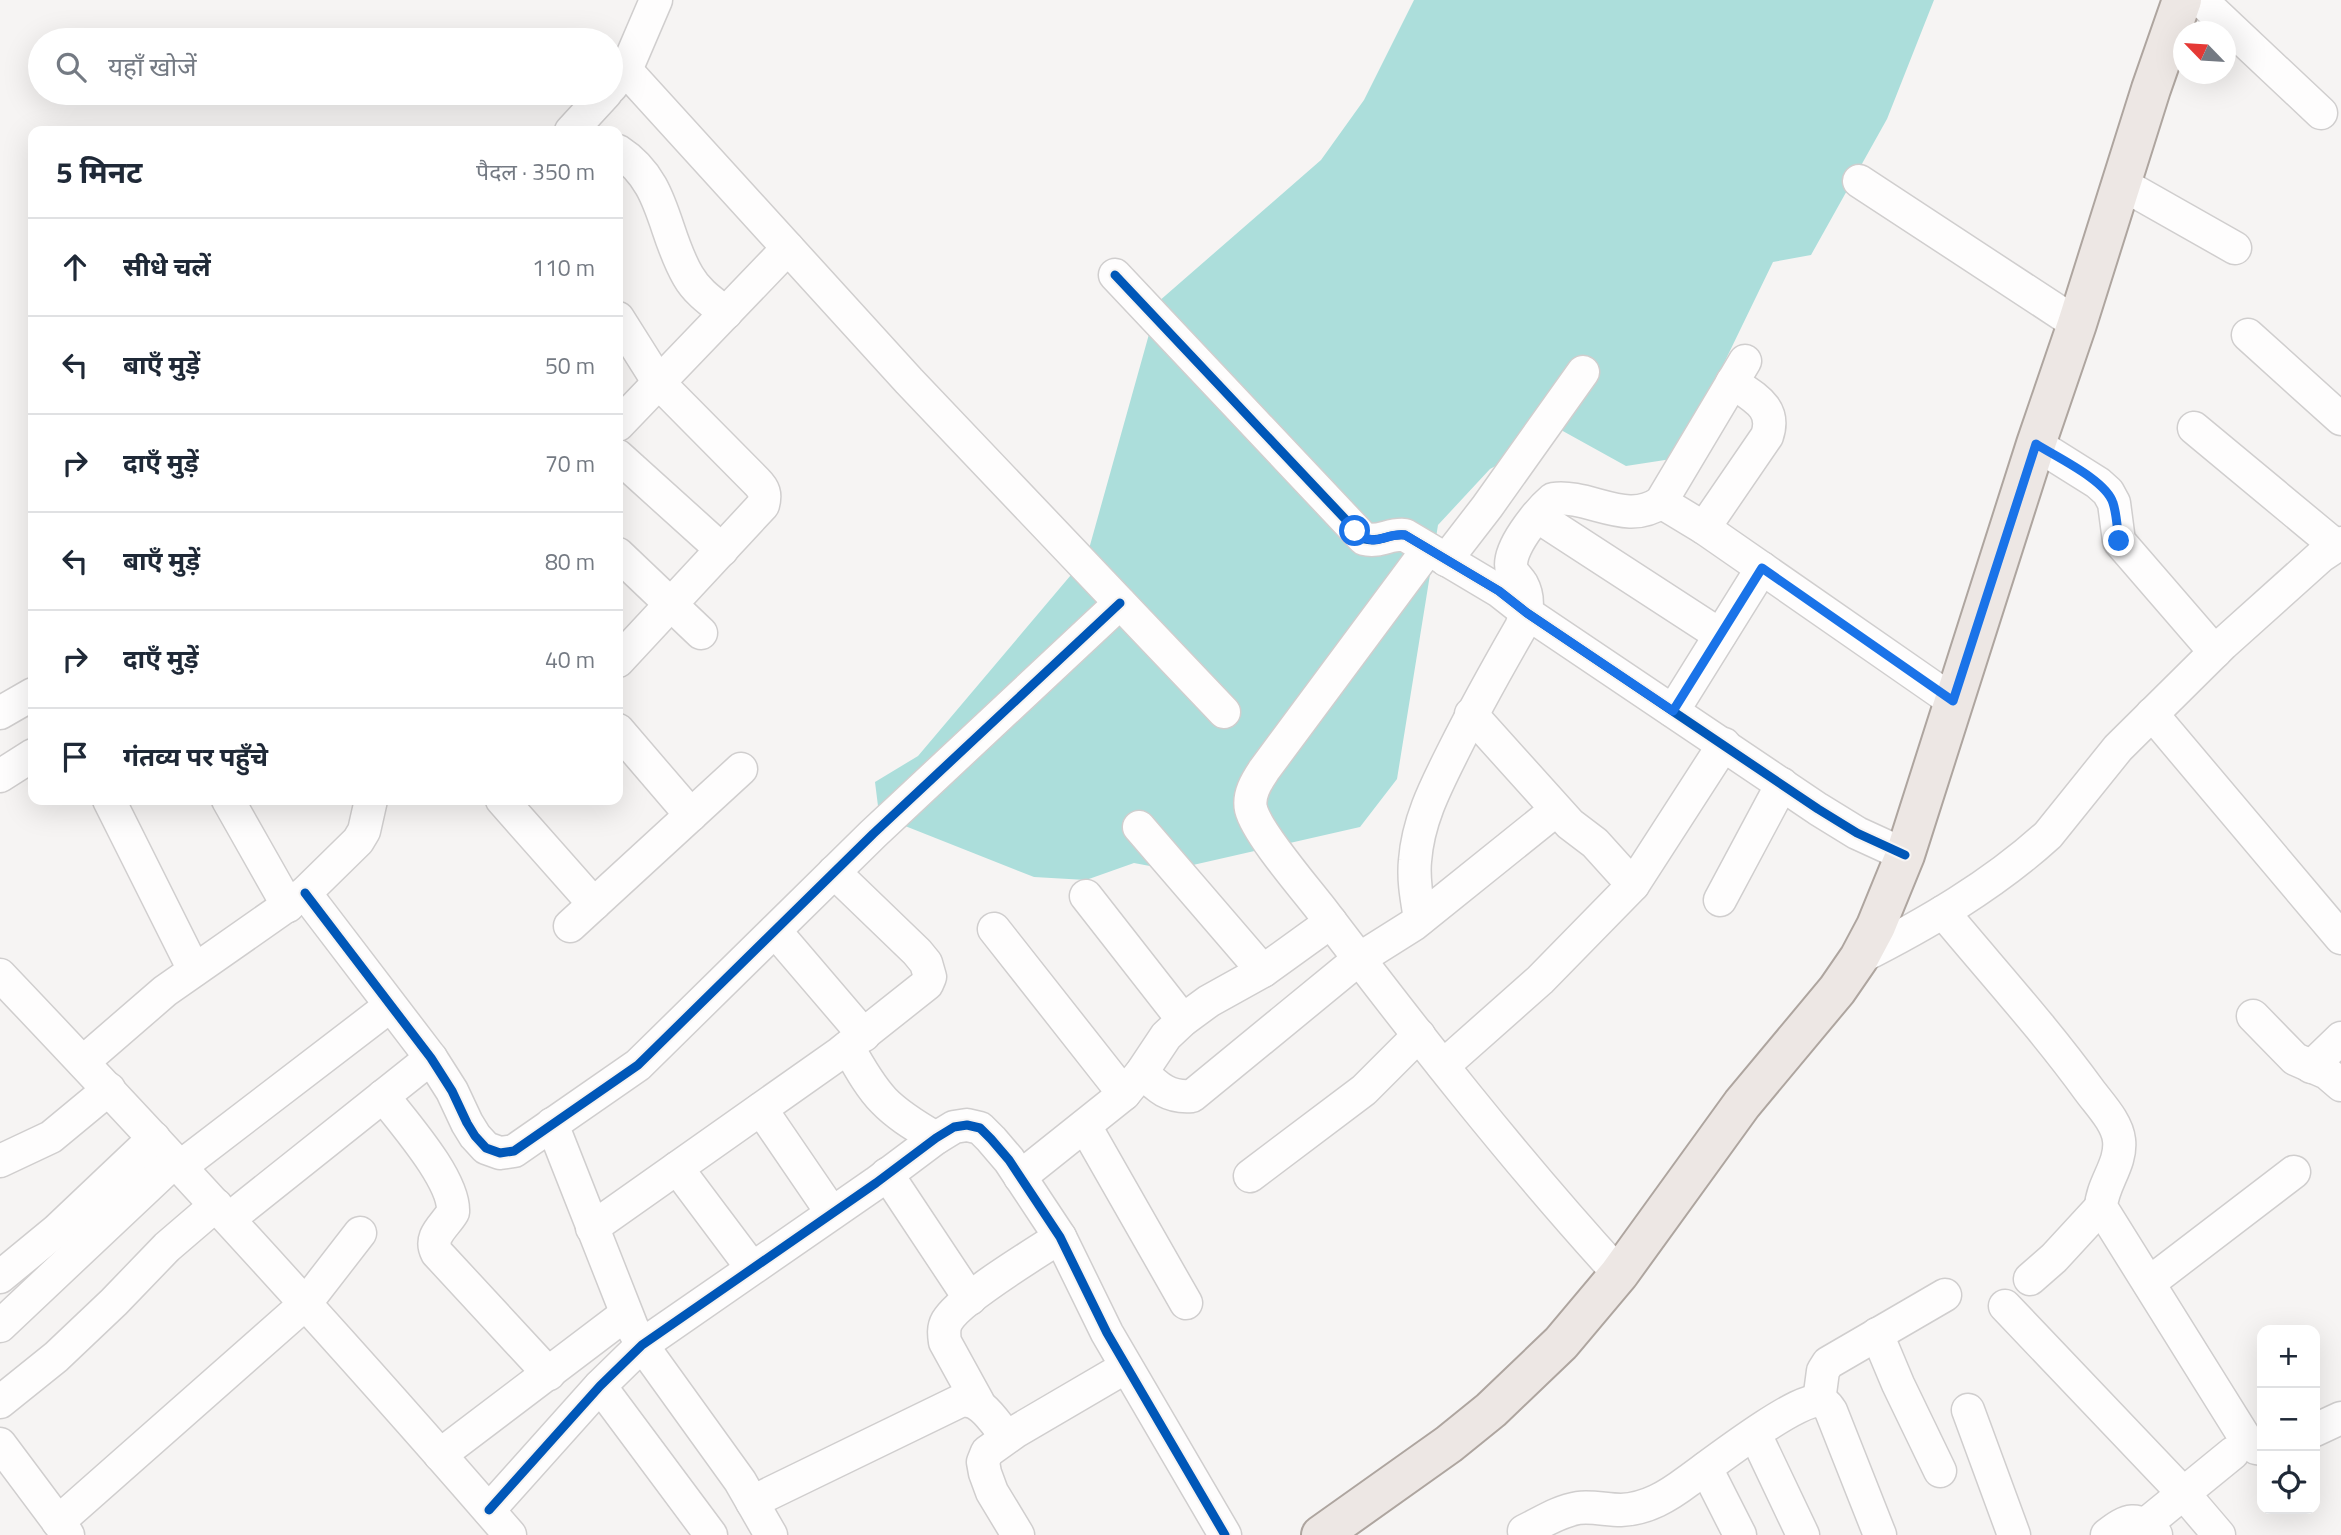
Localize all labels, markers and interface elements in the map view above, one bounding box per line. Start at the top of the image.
north arrow [2173,21,2236,84]
search box [28,28,623,105]
text: यहाँ खोजें [108,47,197,86]
icon: search [52,48,90,86]
text: 5 मिनट [56,149,142,195]
text: पैदल · 350 m [476,154,595,189]
text: सीधे चलें [123,247,211,286]
icon: ahead [56,248,94,286]
text: 110 m [532,250,595,285]
text: बाएँ मुड़ें [123,345,200,384]
icon: left [56,346,94,384]
text: 50 m [545,348,595,383]
text: दाएँ मुड़ें [123,443,199,482]
icon: right [56,444,94,482]
text: 70 m [545,446,595,481]
route start [1339,515,1370,546]
route end [2103,525,2134,556]
text: बाएँ मुड़ें [123,541,200,580]
icon: left [56,542,94,580]
text: 80 m [545,544,595,579]
text: दाएँ मुड़ें [123,639,199,678]
icon: right [56,640,94,678]
text: 40 m [545,642,595,677]
text: गंतव्य पर पहुँचे [123,737,268,776]
icon: arrive [56,738,94,776]
map controls [2257,1325,2320,1514]
button: + [2257,1325,2320,1388]
button: − [2257,1388,2320,1451]
button: locate [2257,1451,2320,1514]

